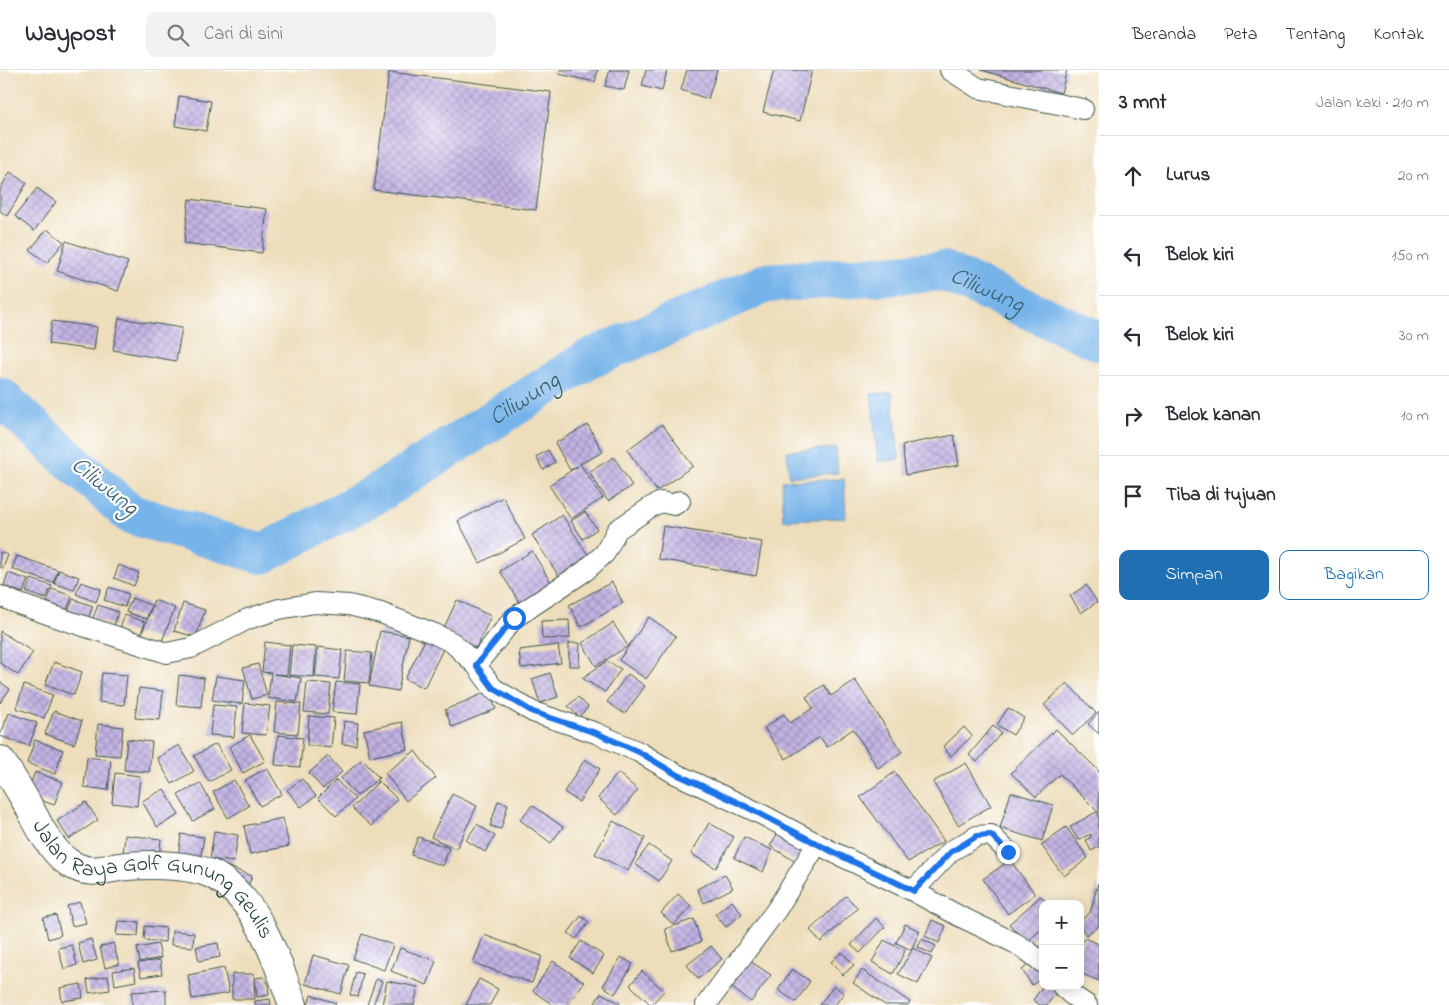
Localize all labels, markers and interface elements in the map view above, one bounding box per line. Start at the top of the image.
search box [146,12,496,57]
text: Waypost [25,17,116,52]
icon: search [164,21,192,49]
text: Cari di sini [204,21,283,48]
text: Beranda [1132,22,1196,48]
text: Peta [1224,22,1257,48]
text: Tentang [1285,22,1345,48]
text: Kontak [1373,22,1424,48]
text: 3 mnt [1119,88,1167,118]
text: Jalan kaki · 210 m [1316,91,1429,115]
icon: ahead [1119,162,1147,190]
text: Lurus [1166,162,1210,189]
text: 20 m [1398,164,1429,188]
icon: left [1119,242,1147,270]
text: Belok kiri [1166,242,1234,269]
text: 150 m [1391,244,1429,268]
water label: Ciliwung [944,259,1031,323]
icon: left [1119,322,1147,350]
text: Belok kiri [1166,322,1234,349]
text: 30 m [1399,324,1429,348]
water label: Ciliwung [483,363,568,435]
icon: right [1119,402,1147,430]
text: Belok kanan [1166,402,1260,429]
text: 10 m [1401,404,1429,428]
water label: Ciliwung [63,449,146,526]
icon: arrive [1119,482,1147,510]
text: Tiba di tujuan [1166,482,1276,509]
button: Simpan [1119,550,1269,600]
button: Bagikan [1279,550,1429,600]
route start [503,607,526,630]
street label: Jalan Raya Golf Gunung Geulis [23,814,281,945]
route end [997,841,1020,864]
map controls [1039,900,1084,990]
button: + [1039,900,1084,945]
button: − [1039,945,1084,990]

